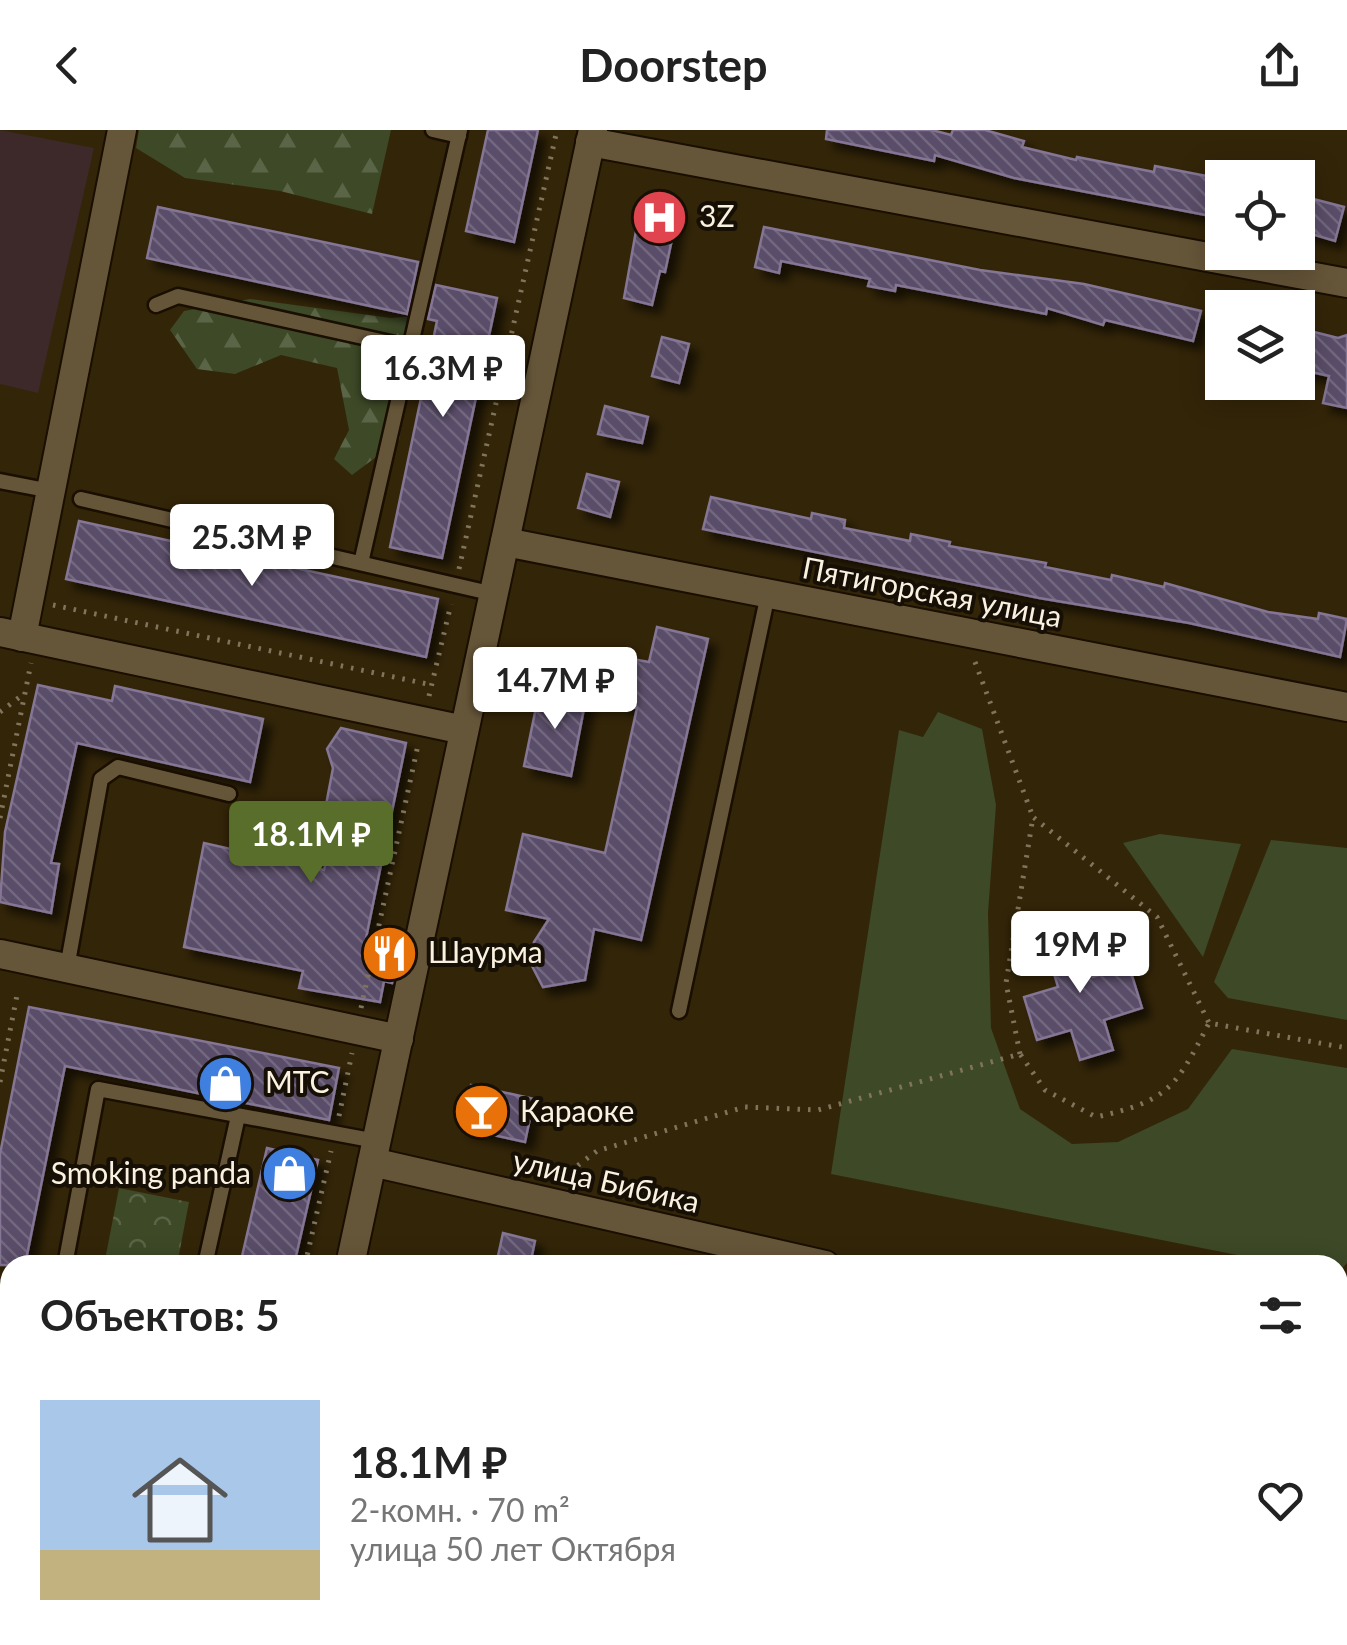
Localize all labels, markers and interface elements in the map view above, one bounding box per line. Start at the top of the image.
icon: back [40,38,95,93]
text: Doorstep [579,38,768,92]
icon: share [1252,38,1307,93]
map controls [1205,160,1315,400]
button: locate [1205,160,1315,270]
hospital icon: 3Z [630,187,690,247]
place label: 3Z [699,197,734,233]
button: layers [1205,290,1315,400]
pin: 16.3M ₽ [351,335,535,420]
text: 16.3M ₽ [383,348,503,387]
pin: 25.3M ₽ [160,504,344,589]
text: 25.3M ₽ [192,517,312,556]
street label: Пятигорская улица [800,548,1065,634]
pin: 14.7M ₽ [463,647,647,732]
text: 14.7M ₽ [495,660,615,699]
pin: 18.1M ₽ [219,801,403,886]
text: 18.1M ₽ [251,814,371,853]
pin: 19M ₽ [1010,911,1150,996]
restaurant icon: Шаурма [359,923,419,983]
text: 19M ₽ [1033,924,1127,963]
place label: Шаурма [428,933,543,969]
shop icon: МТС [196,1053,256,1113]
place label: МТС [265,1063,330,1099]
bar icon: Караоке [451,1082,511,1142]
place label: Караоке [520,1092,634,1128]
street label: улица Бибика [510,1141,703,1219]
shop icon: Smoking panda [260,1144,320,1204]
place label: Smoking panda [51,1154,251,1190]
icon: filters [1253,1288,1308,1343]
text: Объектов: 5 [40,1290,280,1340]
text: 18.1M ₽ [350,1437,507,1487]
icon: home [120,1440,240,1560]
icon: heart [1253,1473,1308,1528]
text: 2-комн. · 70 m² [350,1490,570,1529]
text: улица 50 лет Октября [350,1529,676,1568]

